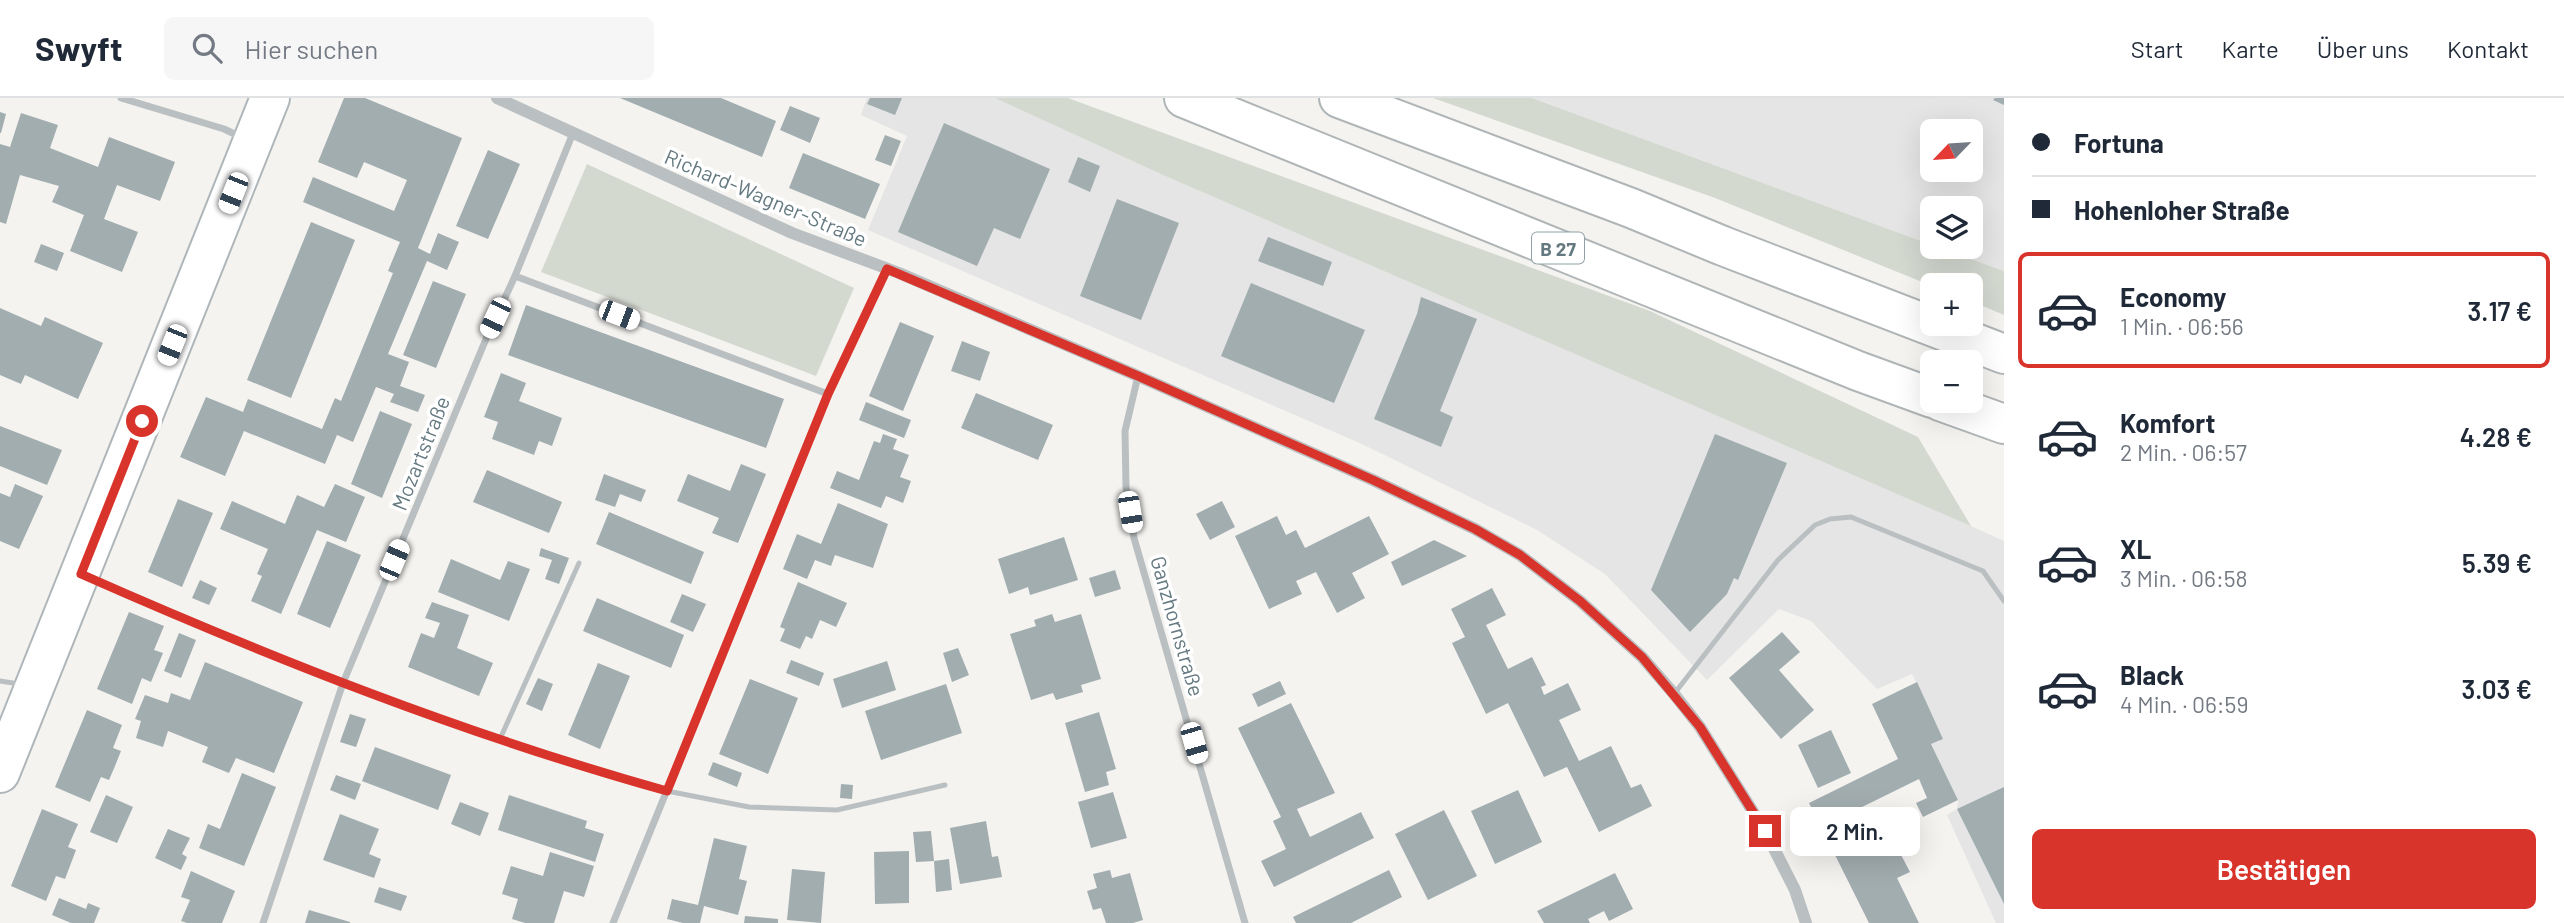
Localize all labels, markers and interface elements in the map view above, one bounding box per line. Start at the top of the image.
search box [164,17,654,80]
text: Swyft [35,28,122,68]
icon: search [188,29,226,67]
text: Hier suchen [244,33,378,64]
text: Start [2131,34,2184,63]
text: Karte [2222,34,2279,63]
text: Über uns [2317,34,2409,63]
text: Kontakt [2447,34,2529,63]
north arrow [1920,119,1983,182]
map controls [1920,119,1983,413]
text: Fortuna [2074,127,2164,158]
street label: Richard-Wagner-Straße [661,143,871,251]
car [216,170,251,216]
text: Hohenloher Straße [2074,194,2290,225]
button: layers [1920,196,1983,259]
road number: B 27 [1532,232,1584,264]
button: + [1920,273,1983,336]
icon: car [2036,279,2099,342]
text: Economy [2120,281,2226,312]
car [477,295,514,341]
text: 3.17 € [2468,295,2532,326]
car [596,298,643,332]
text: 1 Min. · 06:56 [2120,312,2244,340]
car [155,322,190,368]
button: − [1920,350,1983,413]
street label: Mozartstraße [386,392,454,514]
route start [126,405,158,437]
icon: car [2036,405,2099,468]
text: Komfort [2120,407,2215,438]
text: 4.28 € [2460,421,2532,452]
text: 2 Min. · 06:57 [2120,438,2247,466]
car [1117,490,1144,534]
icon: car [2036,531,2099,594]
text: XL [2120,533,2151,564]
car [377,537,412,583]
text: 5.39 € [2462,547,2532,578]
street label: Ganzhornstraße [1146,553,1210,699]
text: 3 Min. · 06:58 [2120,564,2248,592]
icon: car [2036,657,2099,720]
text: Black [2120,659,2184,690]
text: 3.03 € [2462,673,2532,704]
text: 4 Min. · 06:59 [2120,690,2248,718]
car [1179,720,1210,766]
callout: 2 Min. [1790,806,1919,856]
route end [1749,815,1781,847]
text: 2 Min. [1826,817,1884,845]
button: Bestätigen [2032,829,2536,909]

